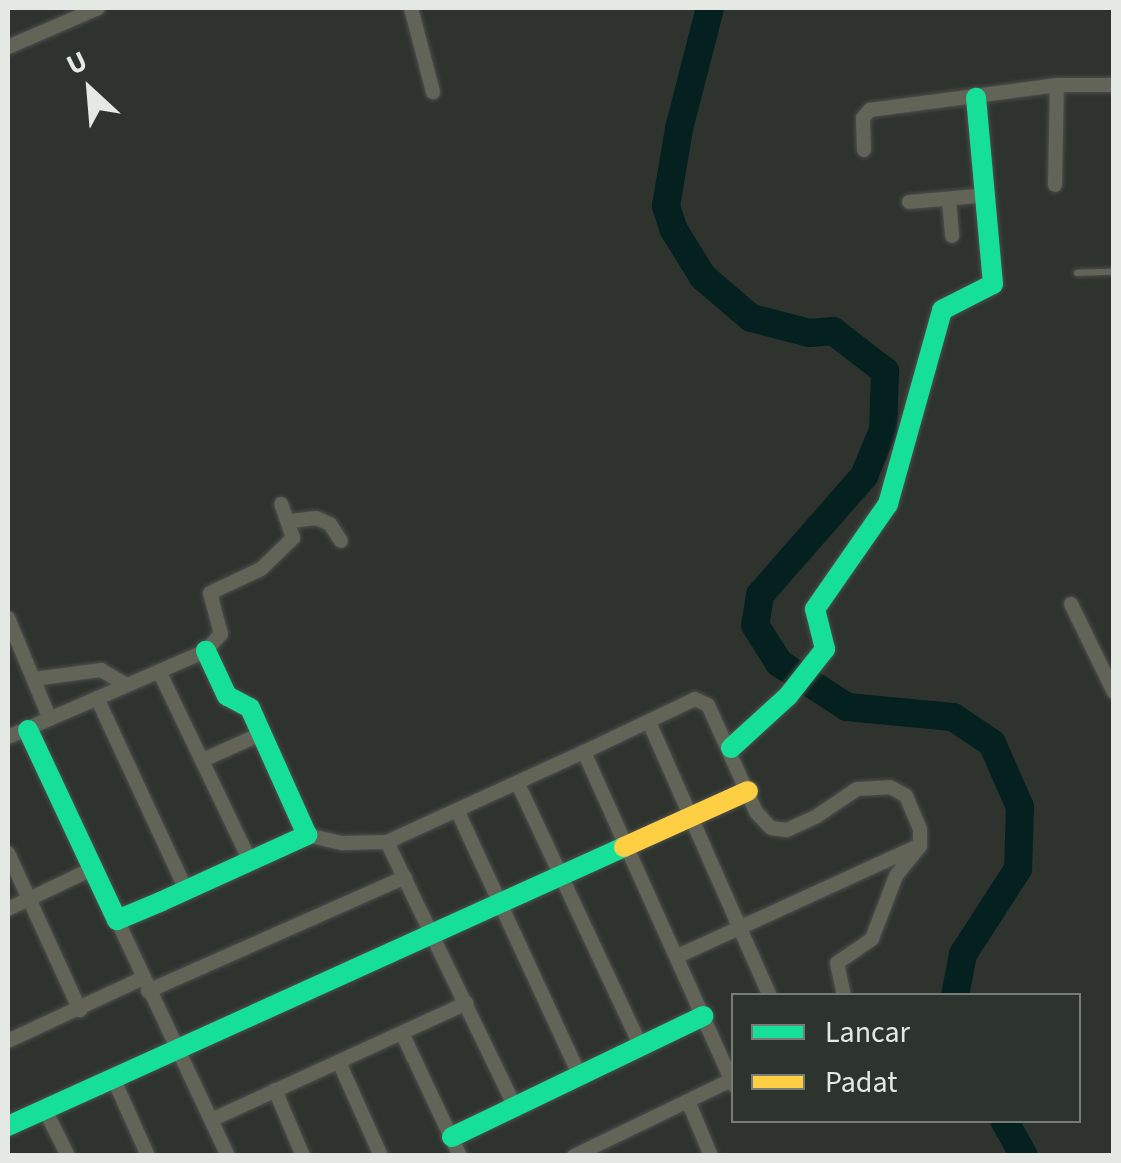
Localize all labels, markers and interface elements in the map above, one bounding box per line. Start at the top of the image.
north arrow [40,40,140,140]
text: U [60,41,94,85]
legend [731,993,1081,1123]
text: Lancar [825,1011,910,1054]
text: Padat [825,1061,897,1104]

